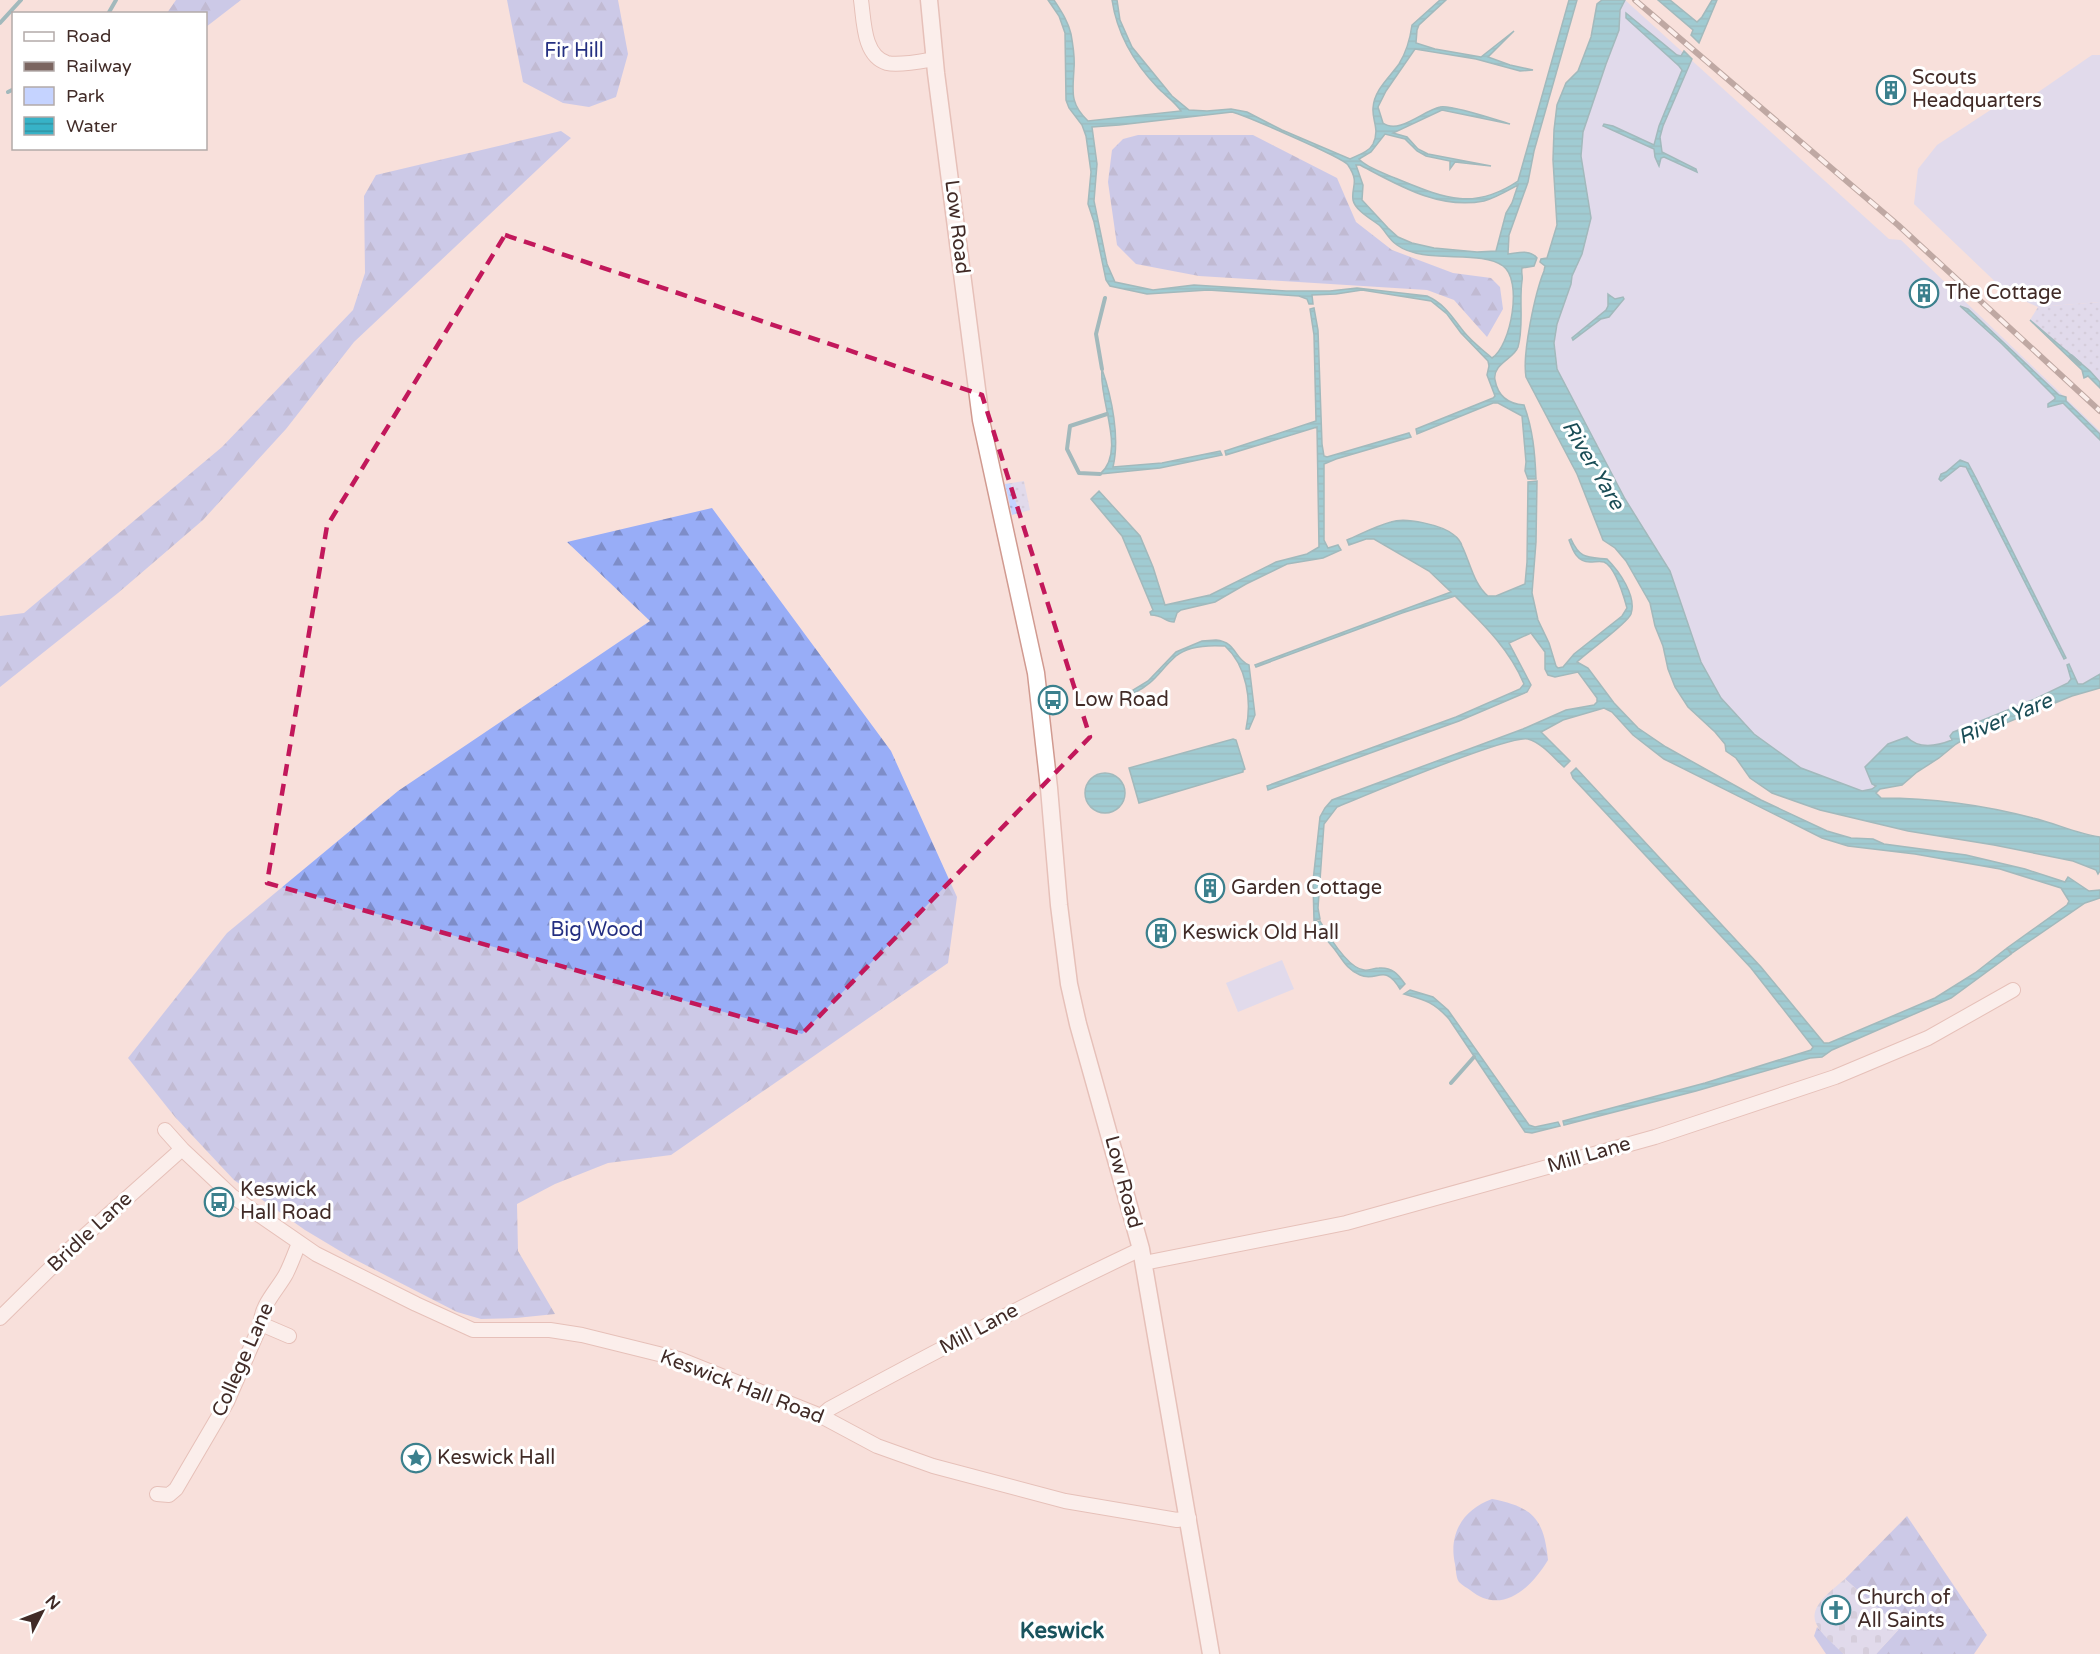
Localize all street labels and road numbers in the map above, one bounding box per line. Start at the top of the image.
street label: Low Road [939,178,975,276]
street label: Mill Lane [1545,1132,1633,1178]
street label: Low Road [1099,1133,1147,1231]
street label: Bridle Lane [43,1187,137,1277]
street label: Mill Lane [936,1298,1022,1360]
street label: College Lane [207,1299,279,1421]
street label: Keswick Hall Road [657,1345,827,1429]

